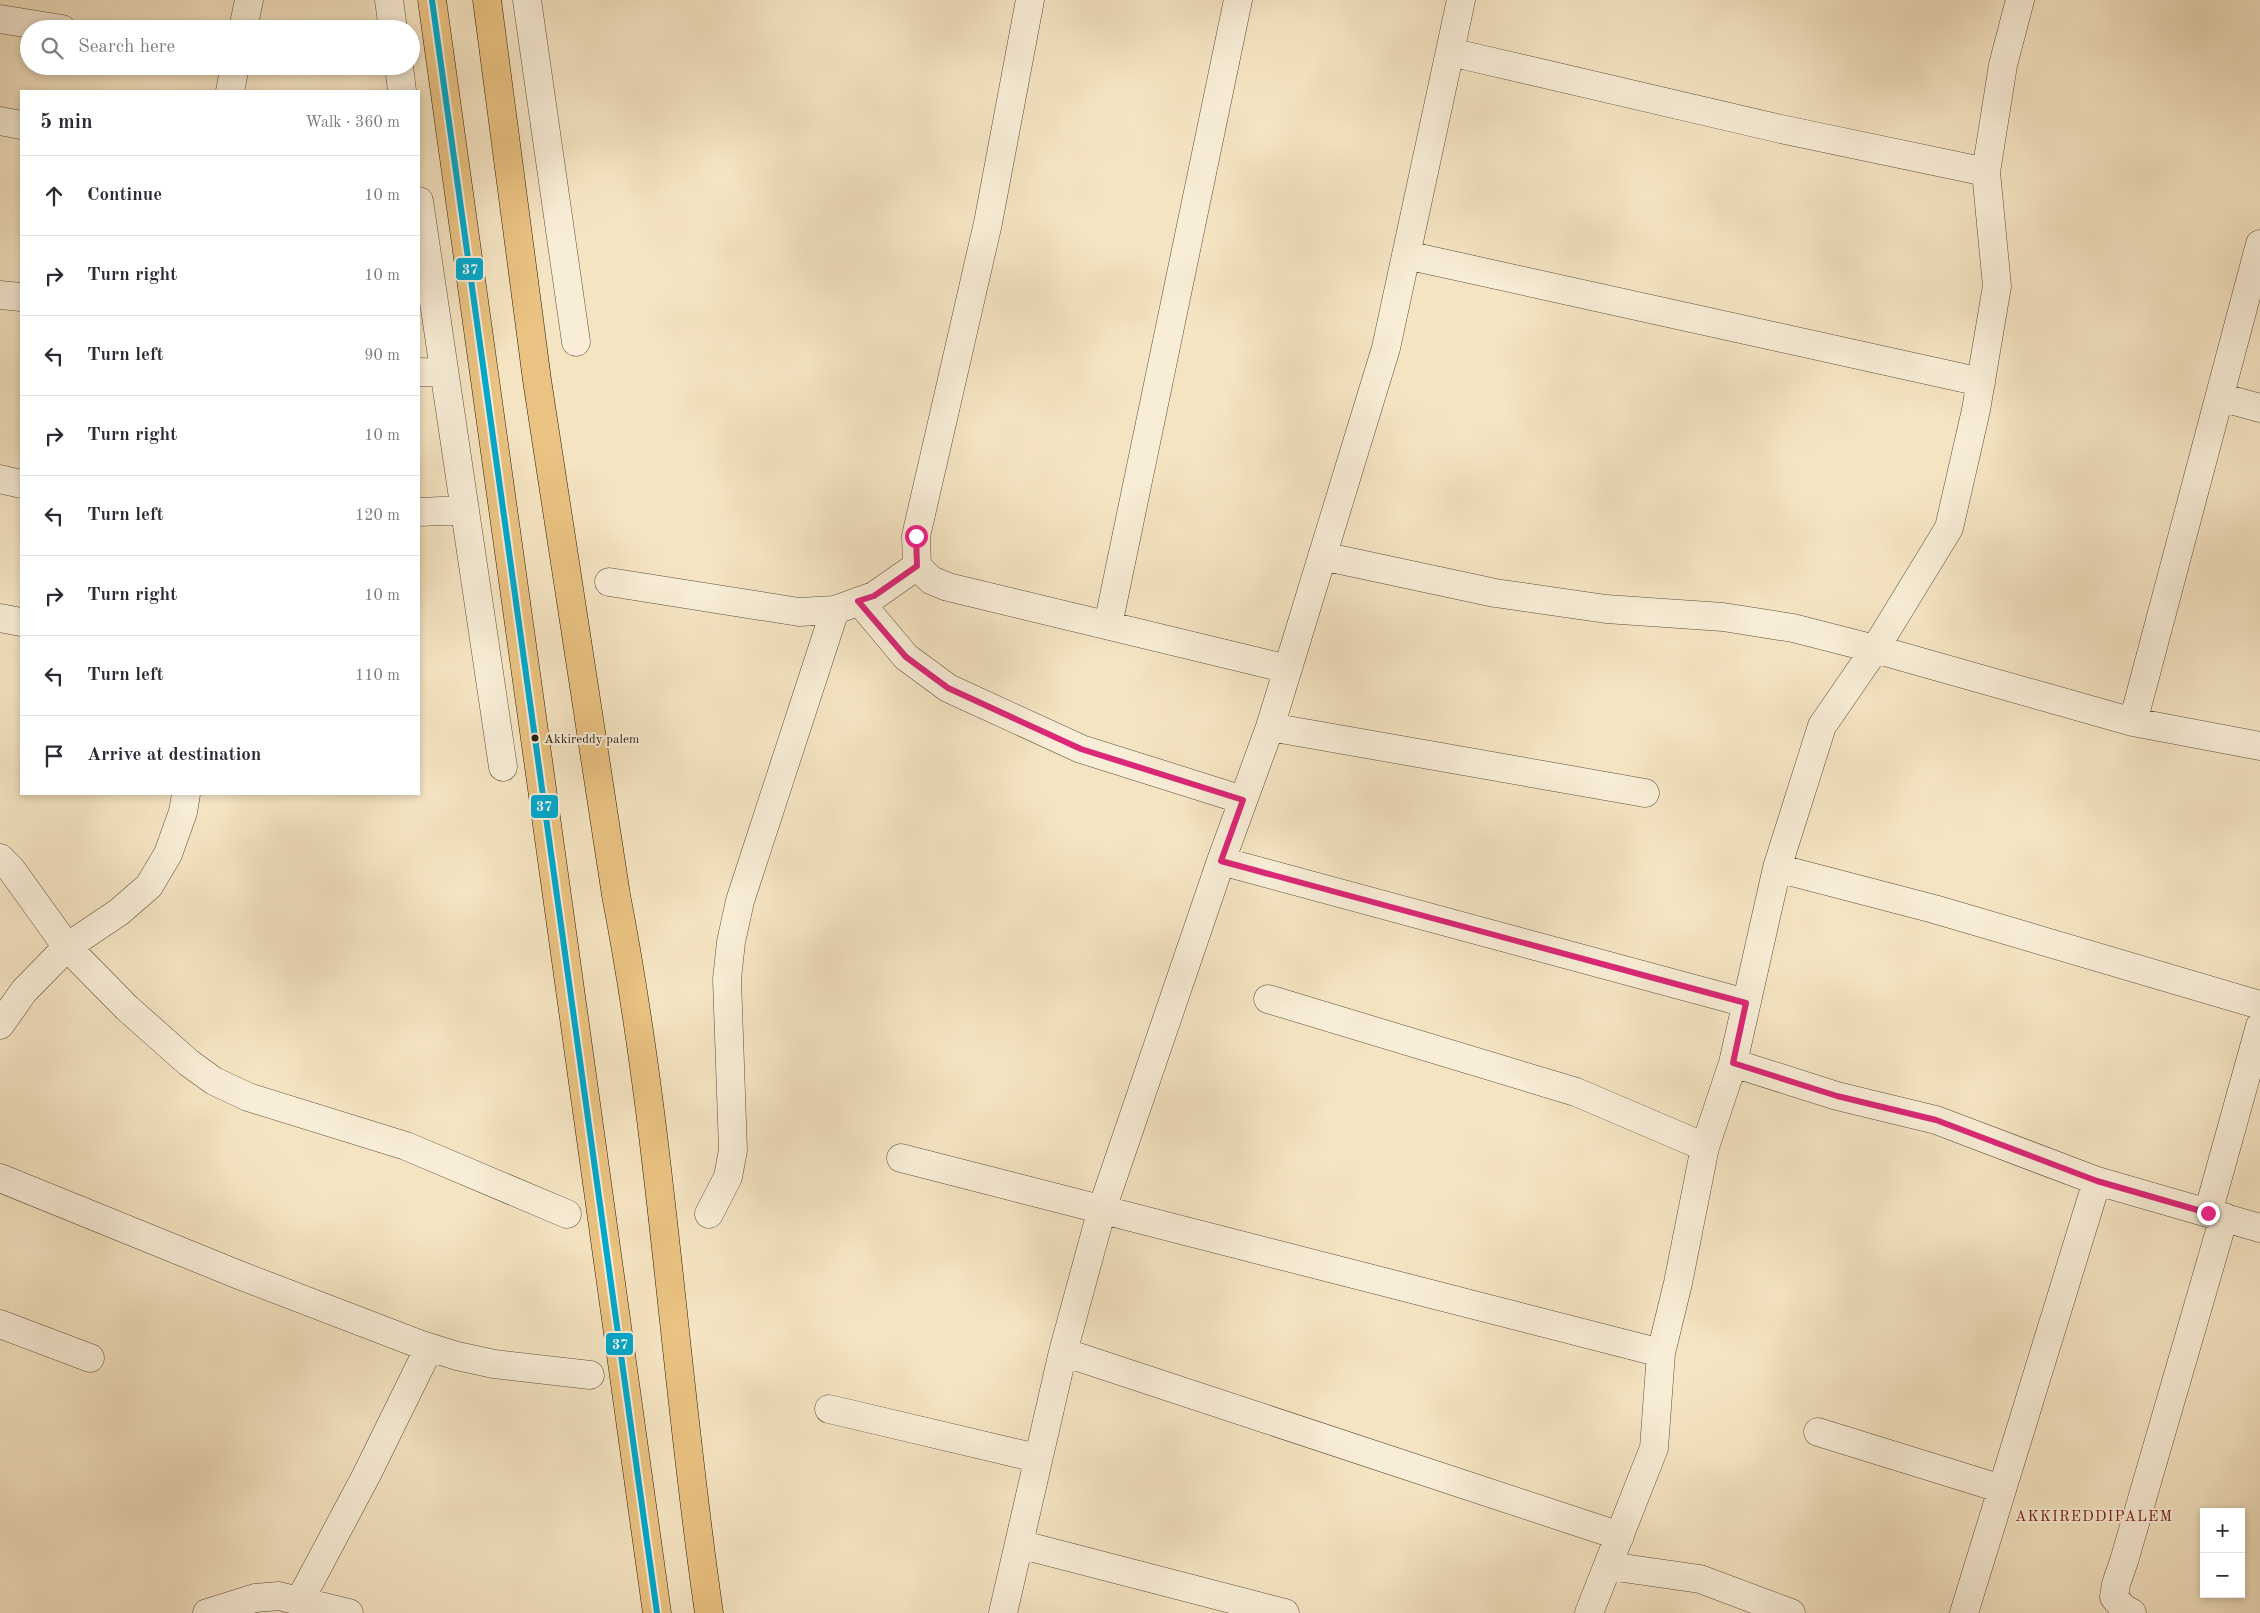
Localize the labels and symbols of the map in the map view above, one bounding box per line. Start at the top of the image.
line badge: 37 [455,257,484,281]
text: 37 [462,263,478,277]
route start [905,525,928,548]
marker: Akkireddy palem [530,733,540,743]
place label: Akkireddy palem [544,733,639,746]
line badge: 37 [530,794,559,819]
text: 37 [536,800,552,814]
route end [2197,1202,2220,1225]
line badge: 37 [605,1332,634,1356]
text: 37 [612,1338,628,1352]
district label: AKKIREDDIPALEM [2015,1510,2173,1525]

